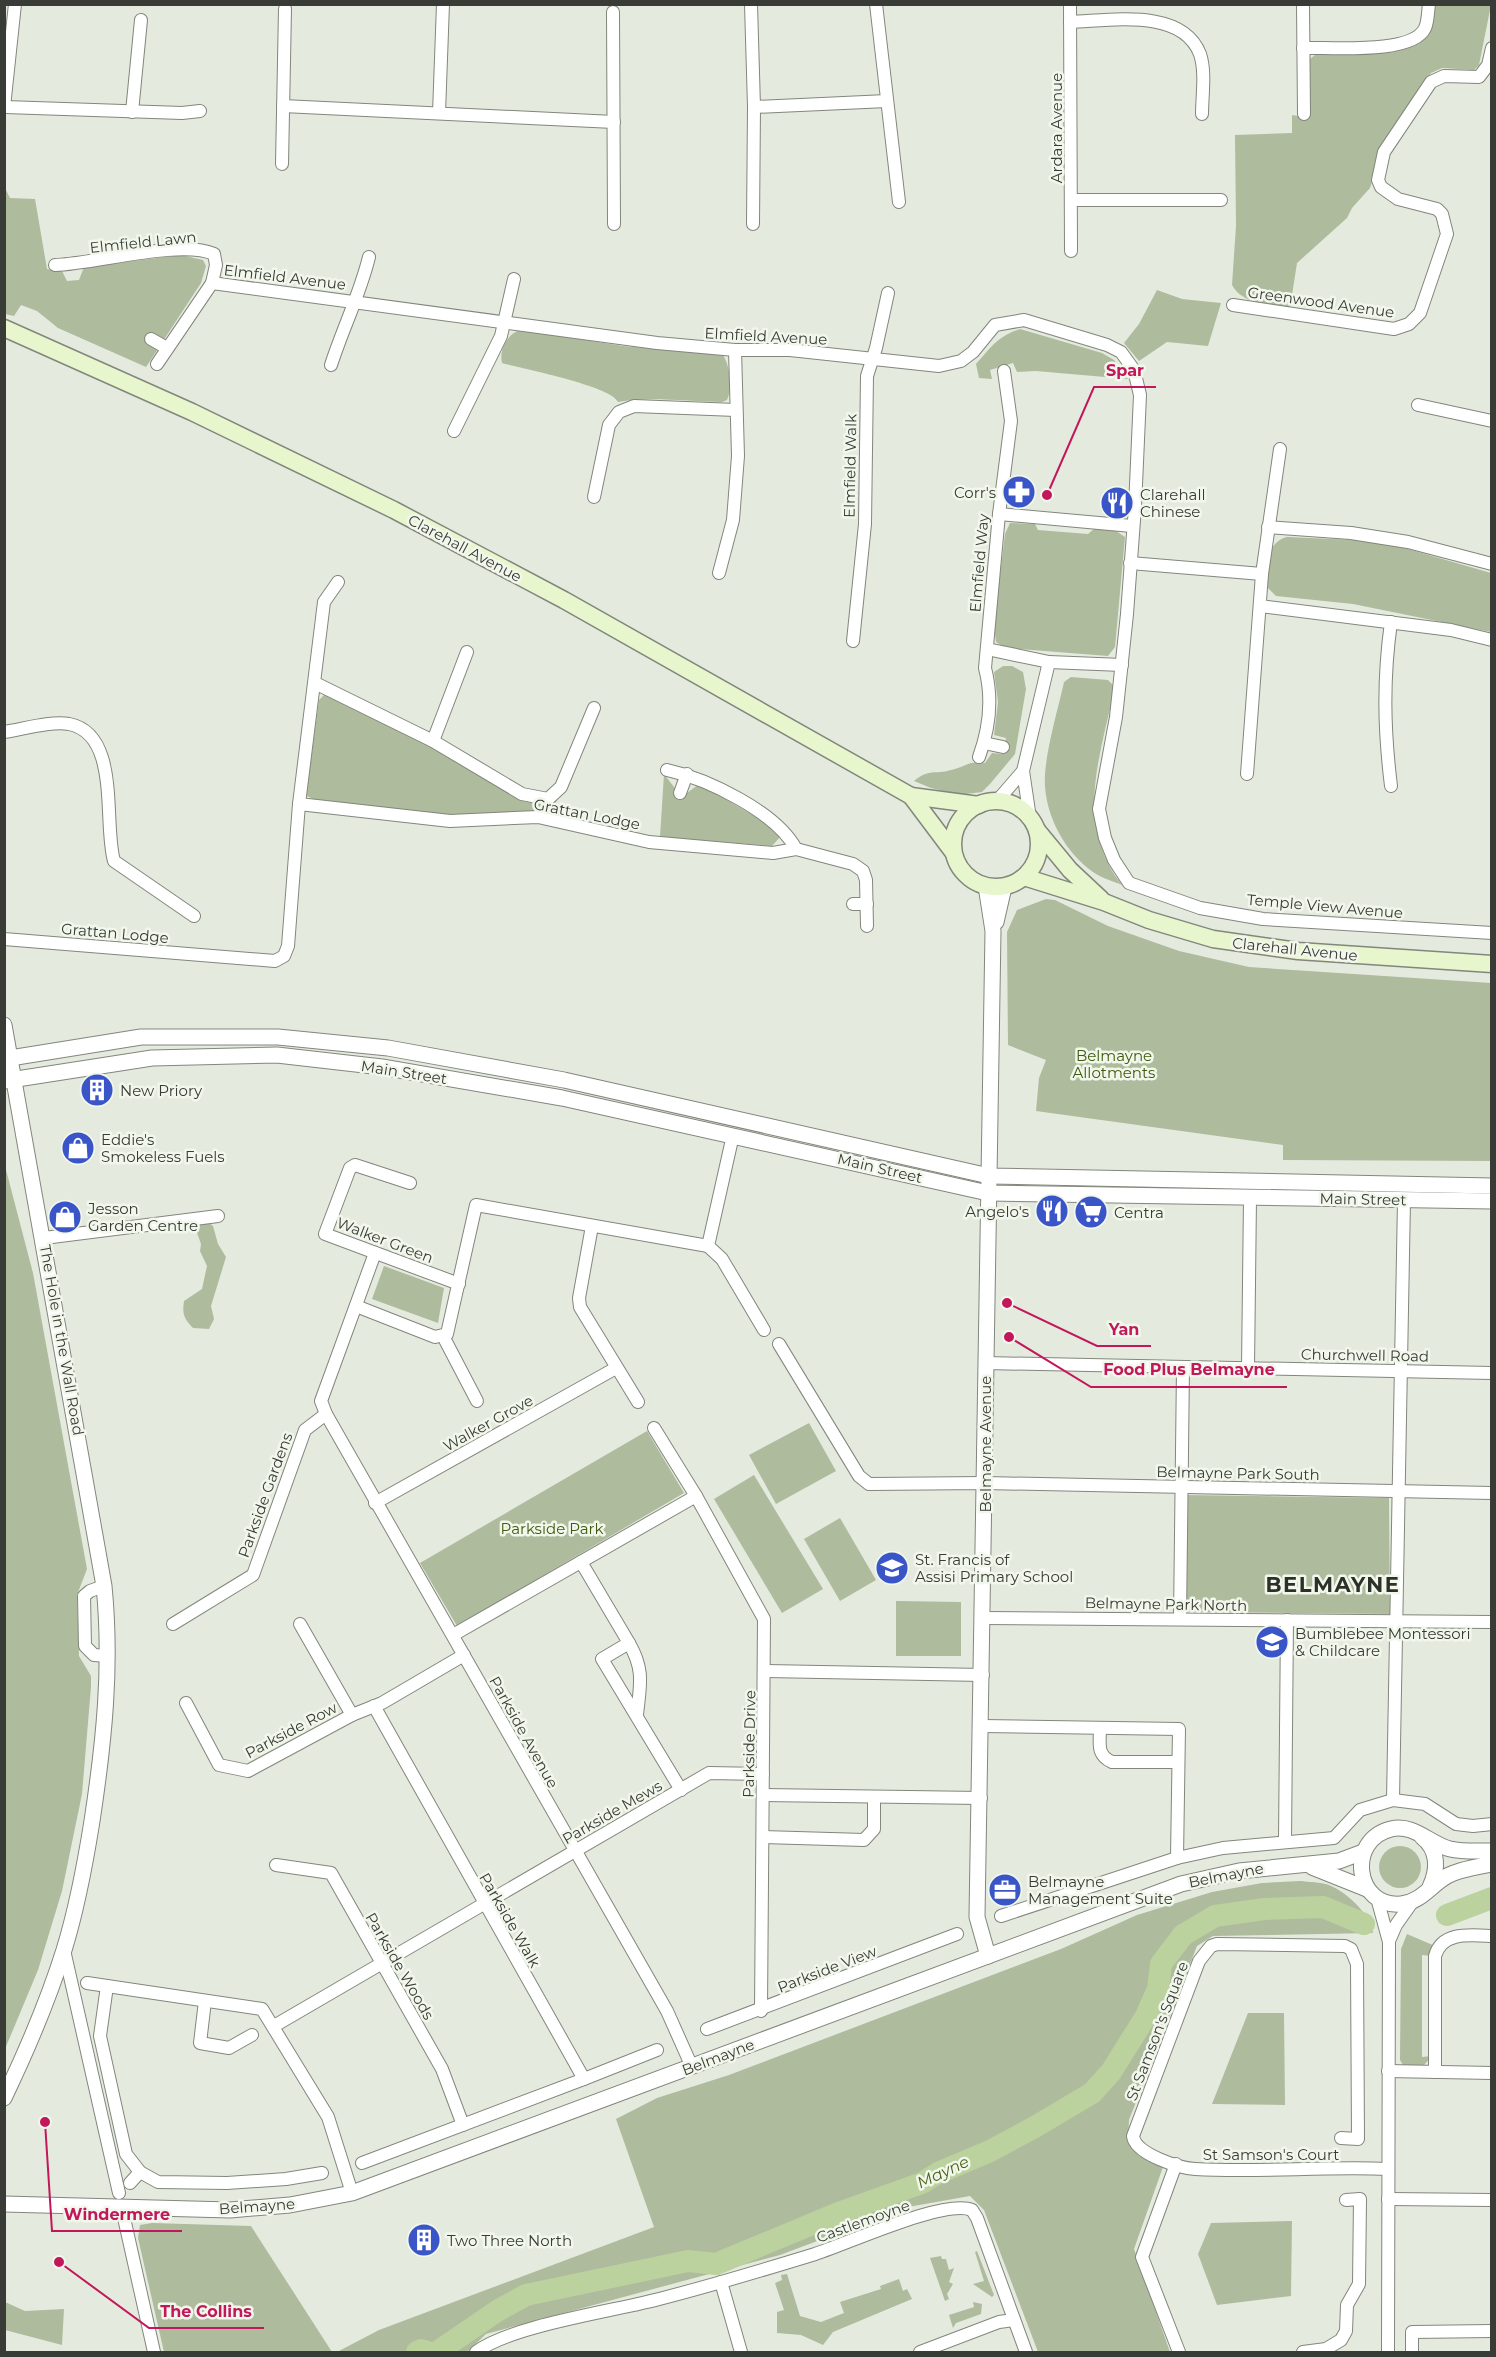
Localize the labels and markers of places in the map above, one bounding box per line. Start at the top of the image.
callout: Spar [1094,353,1156,387]
pharmacy icon: Corr's [1001,474,1037,510]
place label: Corr's [954,483,996,502]
restaurant icon: Clarehall Chinese [1099,485,1135,521]
place label: Clarehall Chinese [1140,485,1205,521]
building icon: New Priory [79,1072,115,1108]
place label: New Priory [120,1081,203,1100]
shop icon: Eddie's Smokeless Fuels [60,1130,96,1166]
place label: Eddie's Smokeless Fuels [101,1130,225,1166]
restaurant icon: Angelo's [1034,1193,1070,1229]
supermarket icon: Centra [1073,1194,1109,1230]
shop icon: Jesson Garden Centre [47,1199,83,1235]
place label: Jesson Garden Centre [87,1199,198,1235]
place label: Angelo's [965,1202,1029,1221]
place label: Centra [1114,1203,1164,1222]
callout: Yan [1097,1312,1151,1346]
callout: Food Plus Belmayne [1091,1353,1287,1387]
school or university icon: St. Francis of Assisi Primary School [874,1550,910,1586]
place label: St. Francis of Assisi Primary School [915,1550,1073,1586]
school or university icon: Bumblebee Montessori & Childcare [1254,1624,1290,1660]
place label: Bumblebee Montessori & Childcare [1295,1624,1471,1660]
office icon: Belmayne Management Suite [987,1872,1023,1908]
place label: Belmayne Management Suite [1028,1872,1173,1908]
callout: Windermere [52,2197,182,2231]
building icon: Two Three North [406,2222,442,2258]
place label: Two Three North [447,2231,572,2250]
callout: The Collins [149,2294,264,2328]

